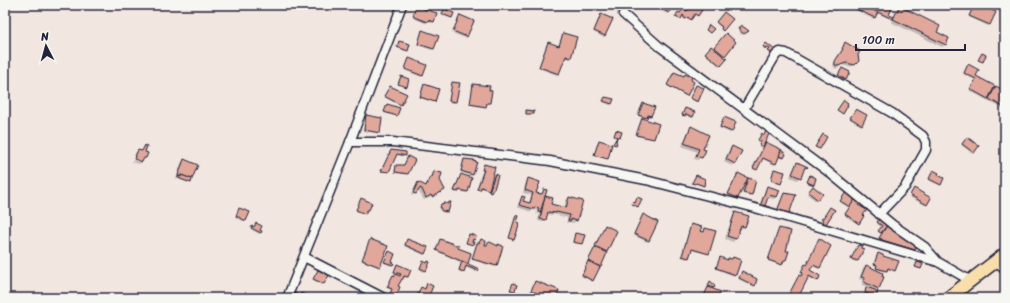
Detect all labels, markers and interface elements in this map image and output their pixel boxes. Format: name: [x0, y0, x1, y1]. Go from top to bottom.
north arrow: [26, 26, 66, 66]
scale bar: [856, 26, 965, 52]
text: N: [39, 27, 50, 47]
text: 100 m: [862, 29, 895, 51]

